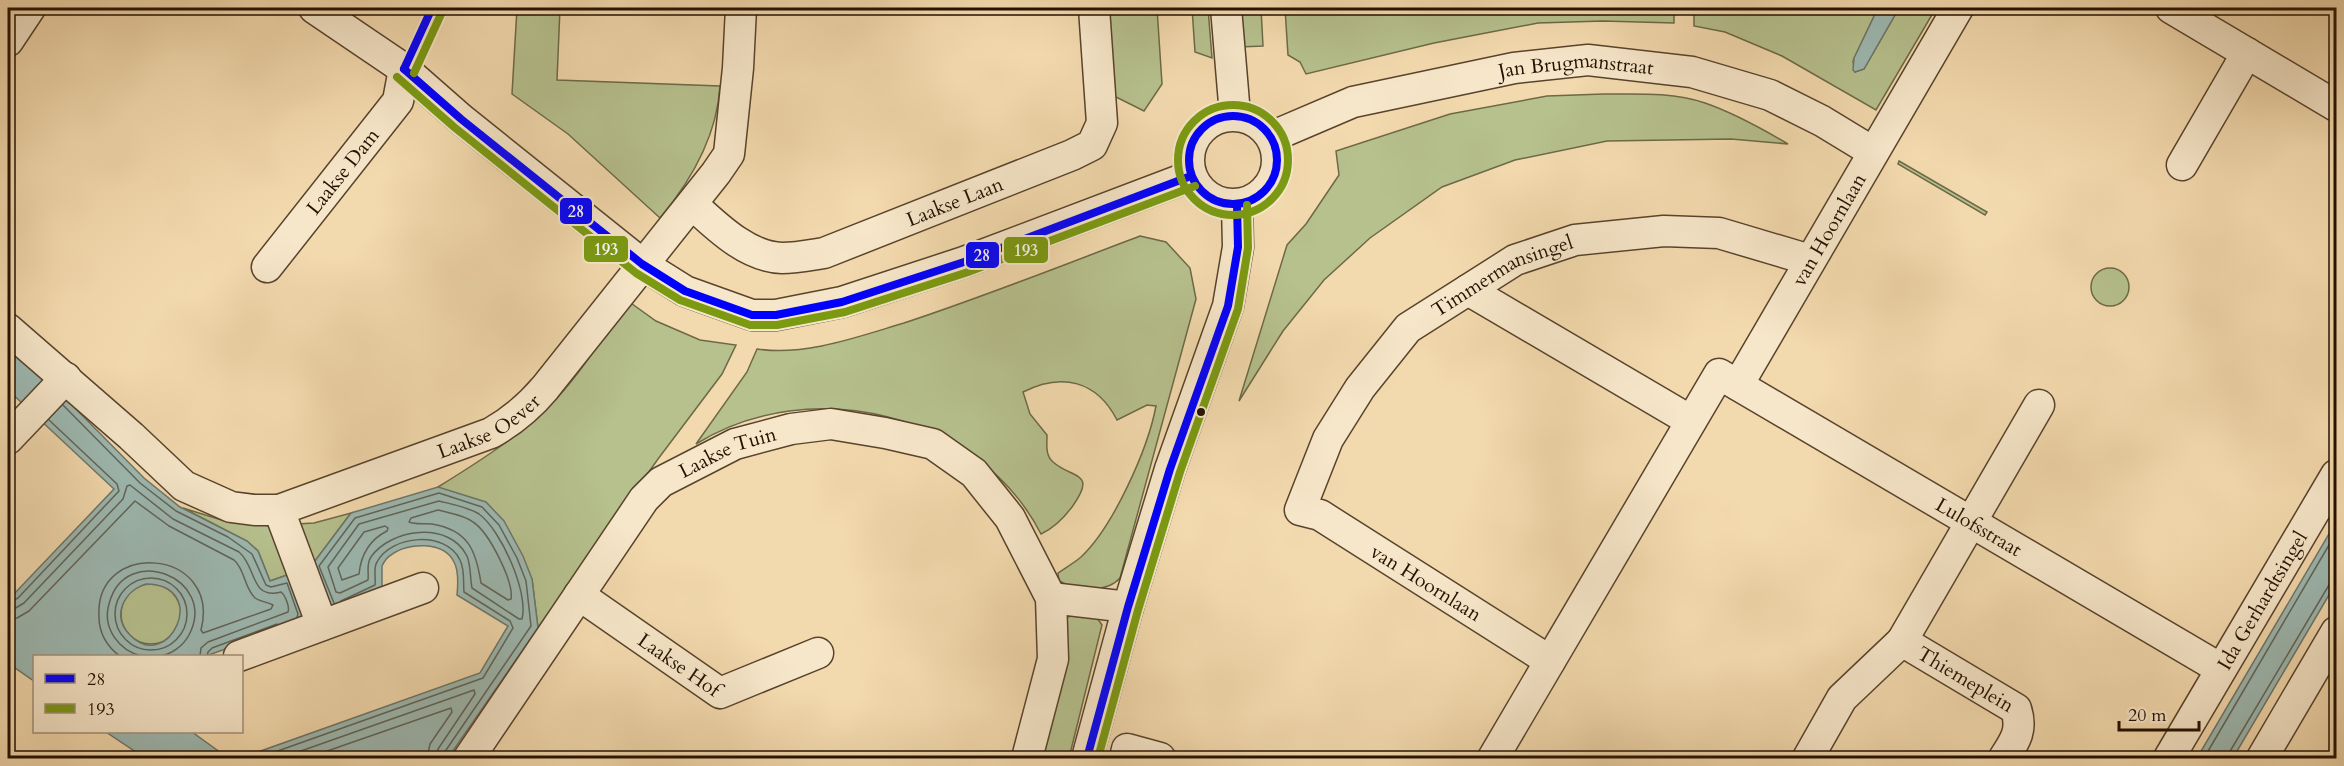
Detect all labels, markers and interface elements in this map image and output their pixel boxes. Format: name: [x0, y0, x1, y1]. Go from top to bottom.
street label: Jan Brugmanstraat: [1493, 46, 1656, 85]
street label: Laakse Dam: [300, 122, 385, 220]
street label: van Hoornlaan: [1785, 168, 1873, 291]
street label: Laakse Laan: [902, 170, 1008, 233]
line badge: 28: [559, 197, 593, 225]
text: 28: [568, 201, 584, 223]
street label: Timmermansingel: [1426, 228, 1576, 323]
line badge: 193: [583, 235, 629, 263]
line badge: 193: [1003, 236, 1049, 264]
text: 193: [594, 239, 618, 261]
text: 193: [1014, 240, 1038, 262]
line badge: 28: [965, 241, 1000, 269]
text: 28: [974, 245, 990, 267]
street label: Laakse Oever: [434, 388, 547, 465]
unlabelled marker: [1195, 406, 1207, 418]
street label: Laakse Tuin: [674, 420, 780, 484]
street label: Lulofsstraat: [1931, 491, 2028, 563]
street label: Ida Gerhardtsingel: [2211, 526, 2313, 675]
street label: van Hoornlaan: [1365, 538, 1487, 628]
street label: Laakse Hof: [633, 626, 728, 704]
street label: Thiemeplein: [1912, 640, 2020, 719]
legend: [33, 655, 243, 733]
text: 28: [87, 667, 105, 692]
scale bar: [2119, 694, 2198, 732]
text: 193: [87, 697, 115, 722]
text: 20 m: [2128, 703, 2167, 728]

